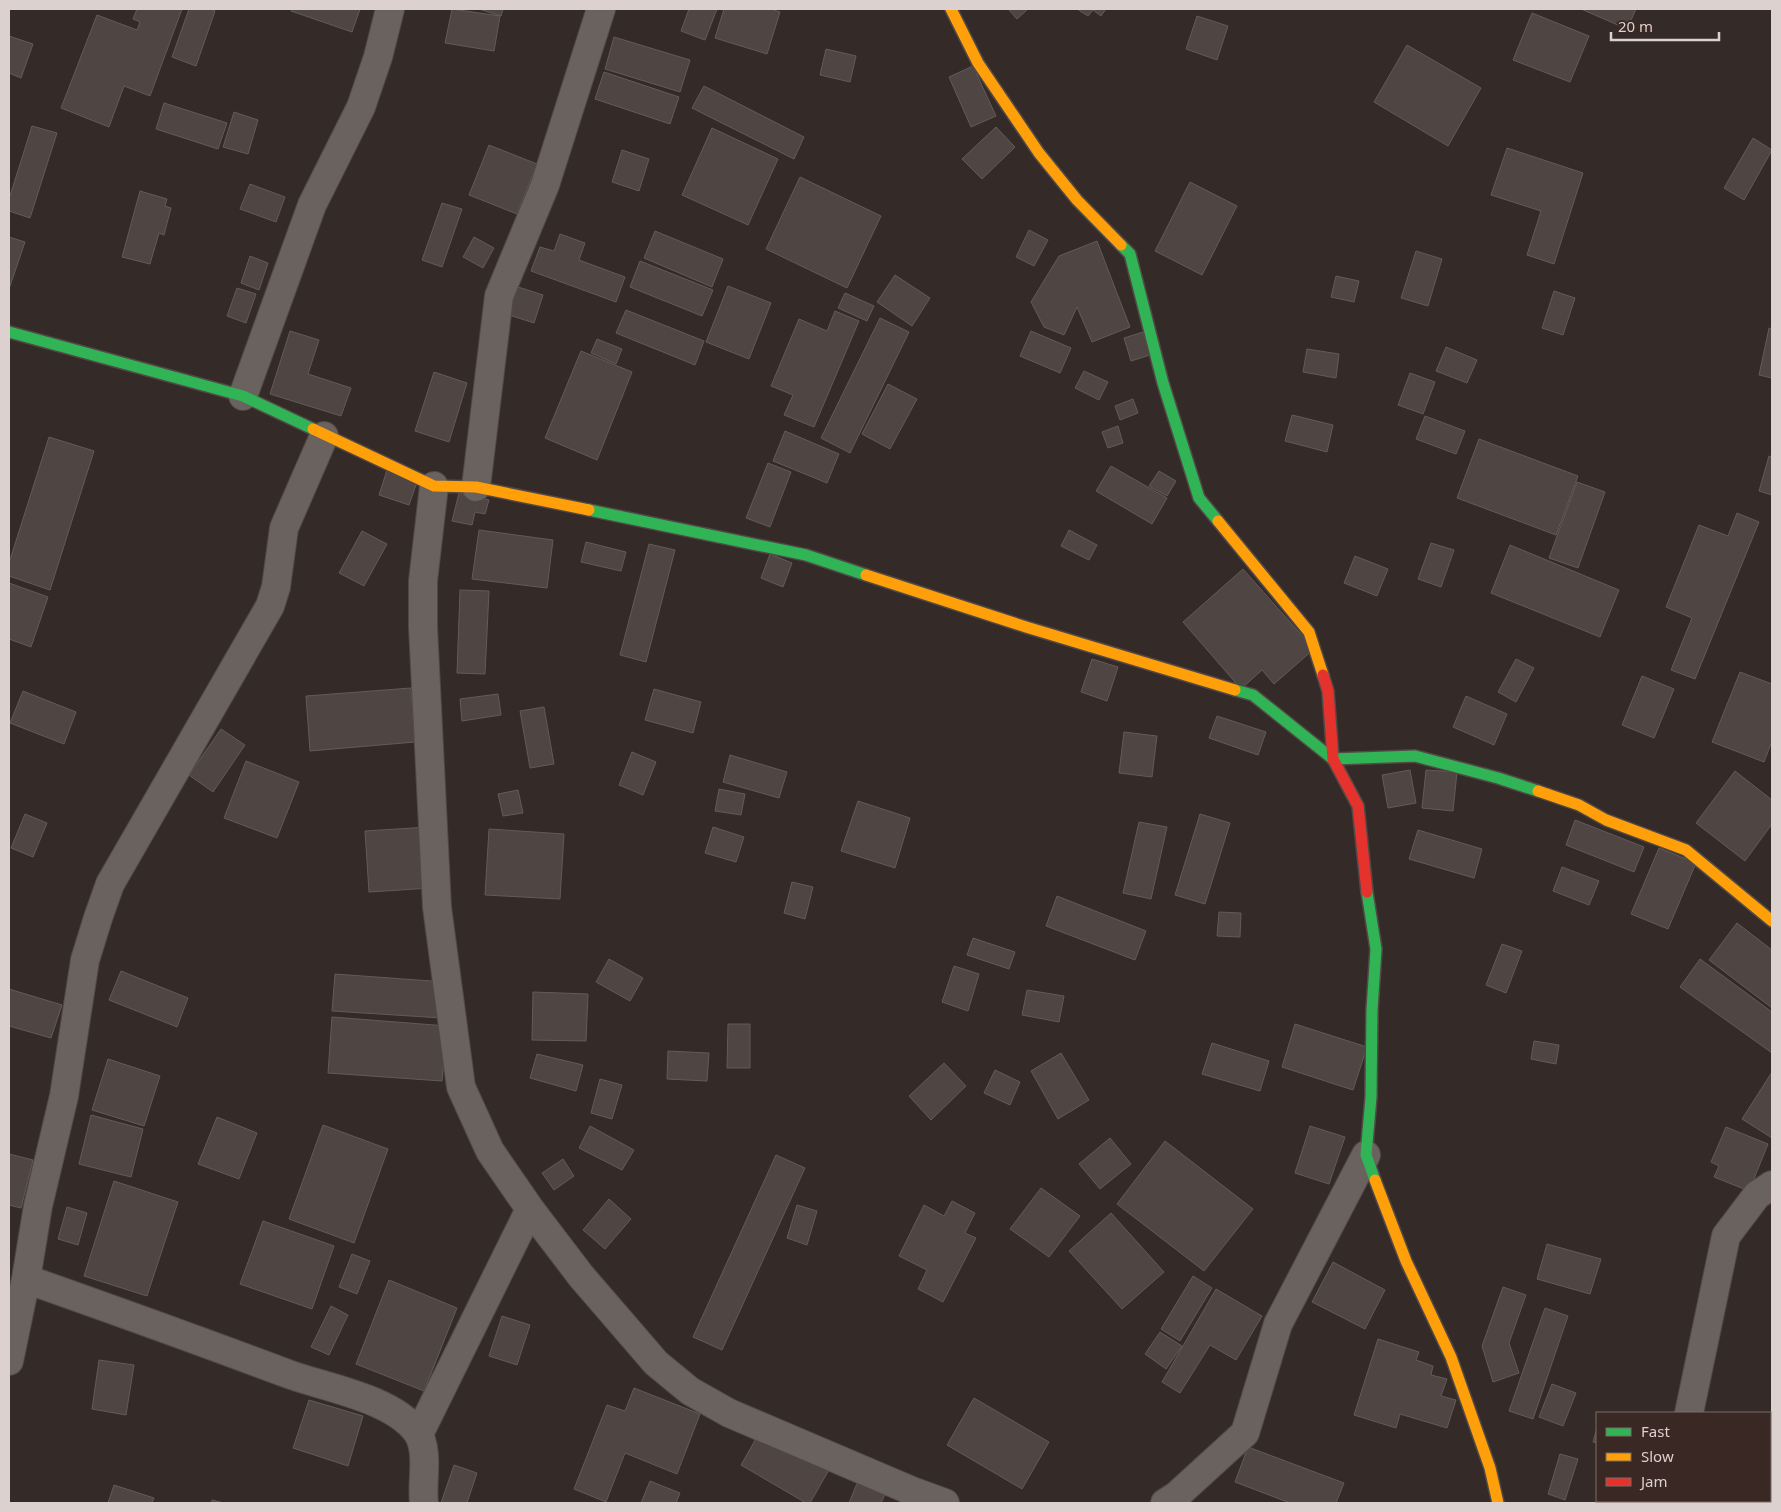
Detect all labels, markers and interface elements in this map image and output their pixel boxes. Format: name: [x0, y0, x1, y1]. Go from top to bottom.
scale bar: [1611, 10, 1718, 42]
text: 20 m: [1618, 16, 1653, 36]
legend: [1596, 1412, 1771, 1502]
text: Fast: [1641, 1421, 1670, 1441]
text: Slow: [1641, 1446, 1674, 1466]
text: Jam: [1639, 1471, 1668, 1491]

